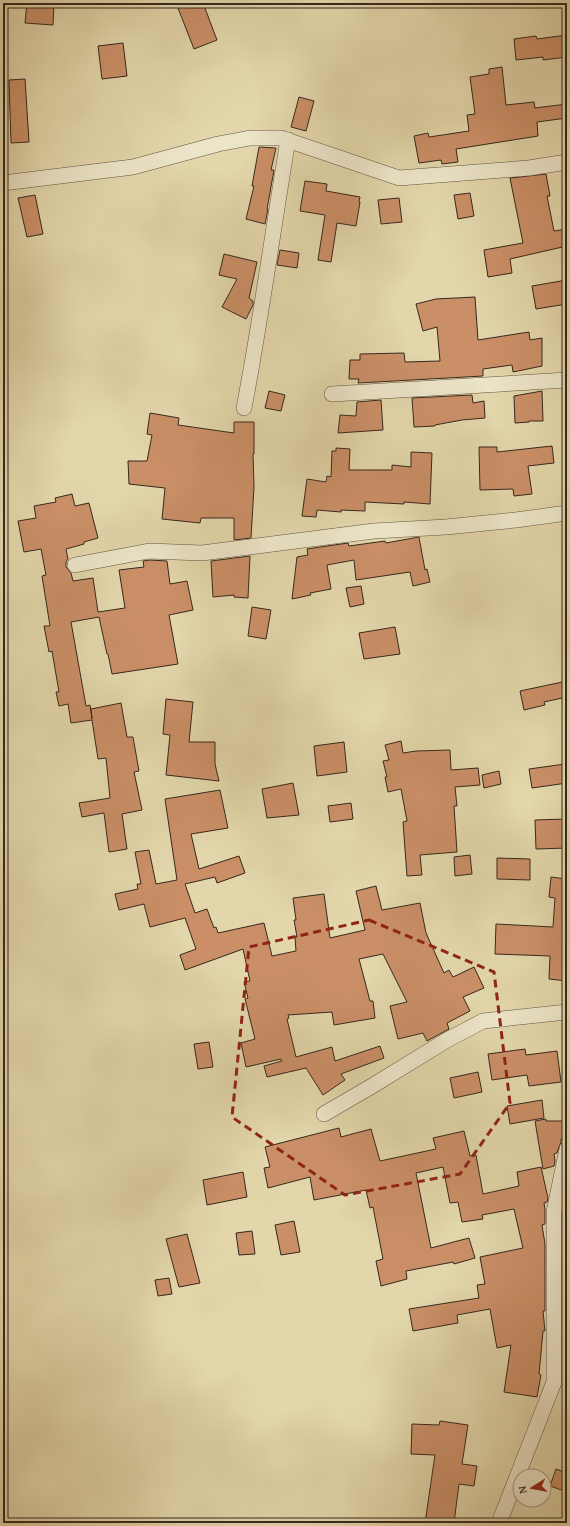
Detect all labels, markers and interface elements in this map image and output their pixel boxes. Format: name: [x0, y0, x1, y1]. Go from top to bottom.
north arrow: [512, 1468, 552, 1508]
text: N: [514, 1484, 531, 1495]

